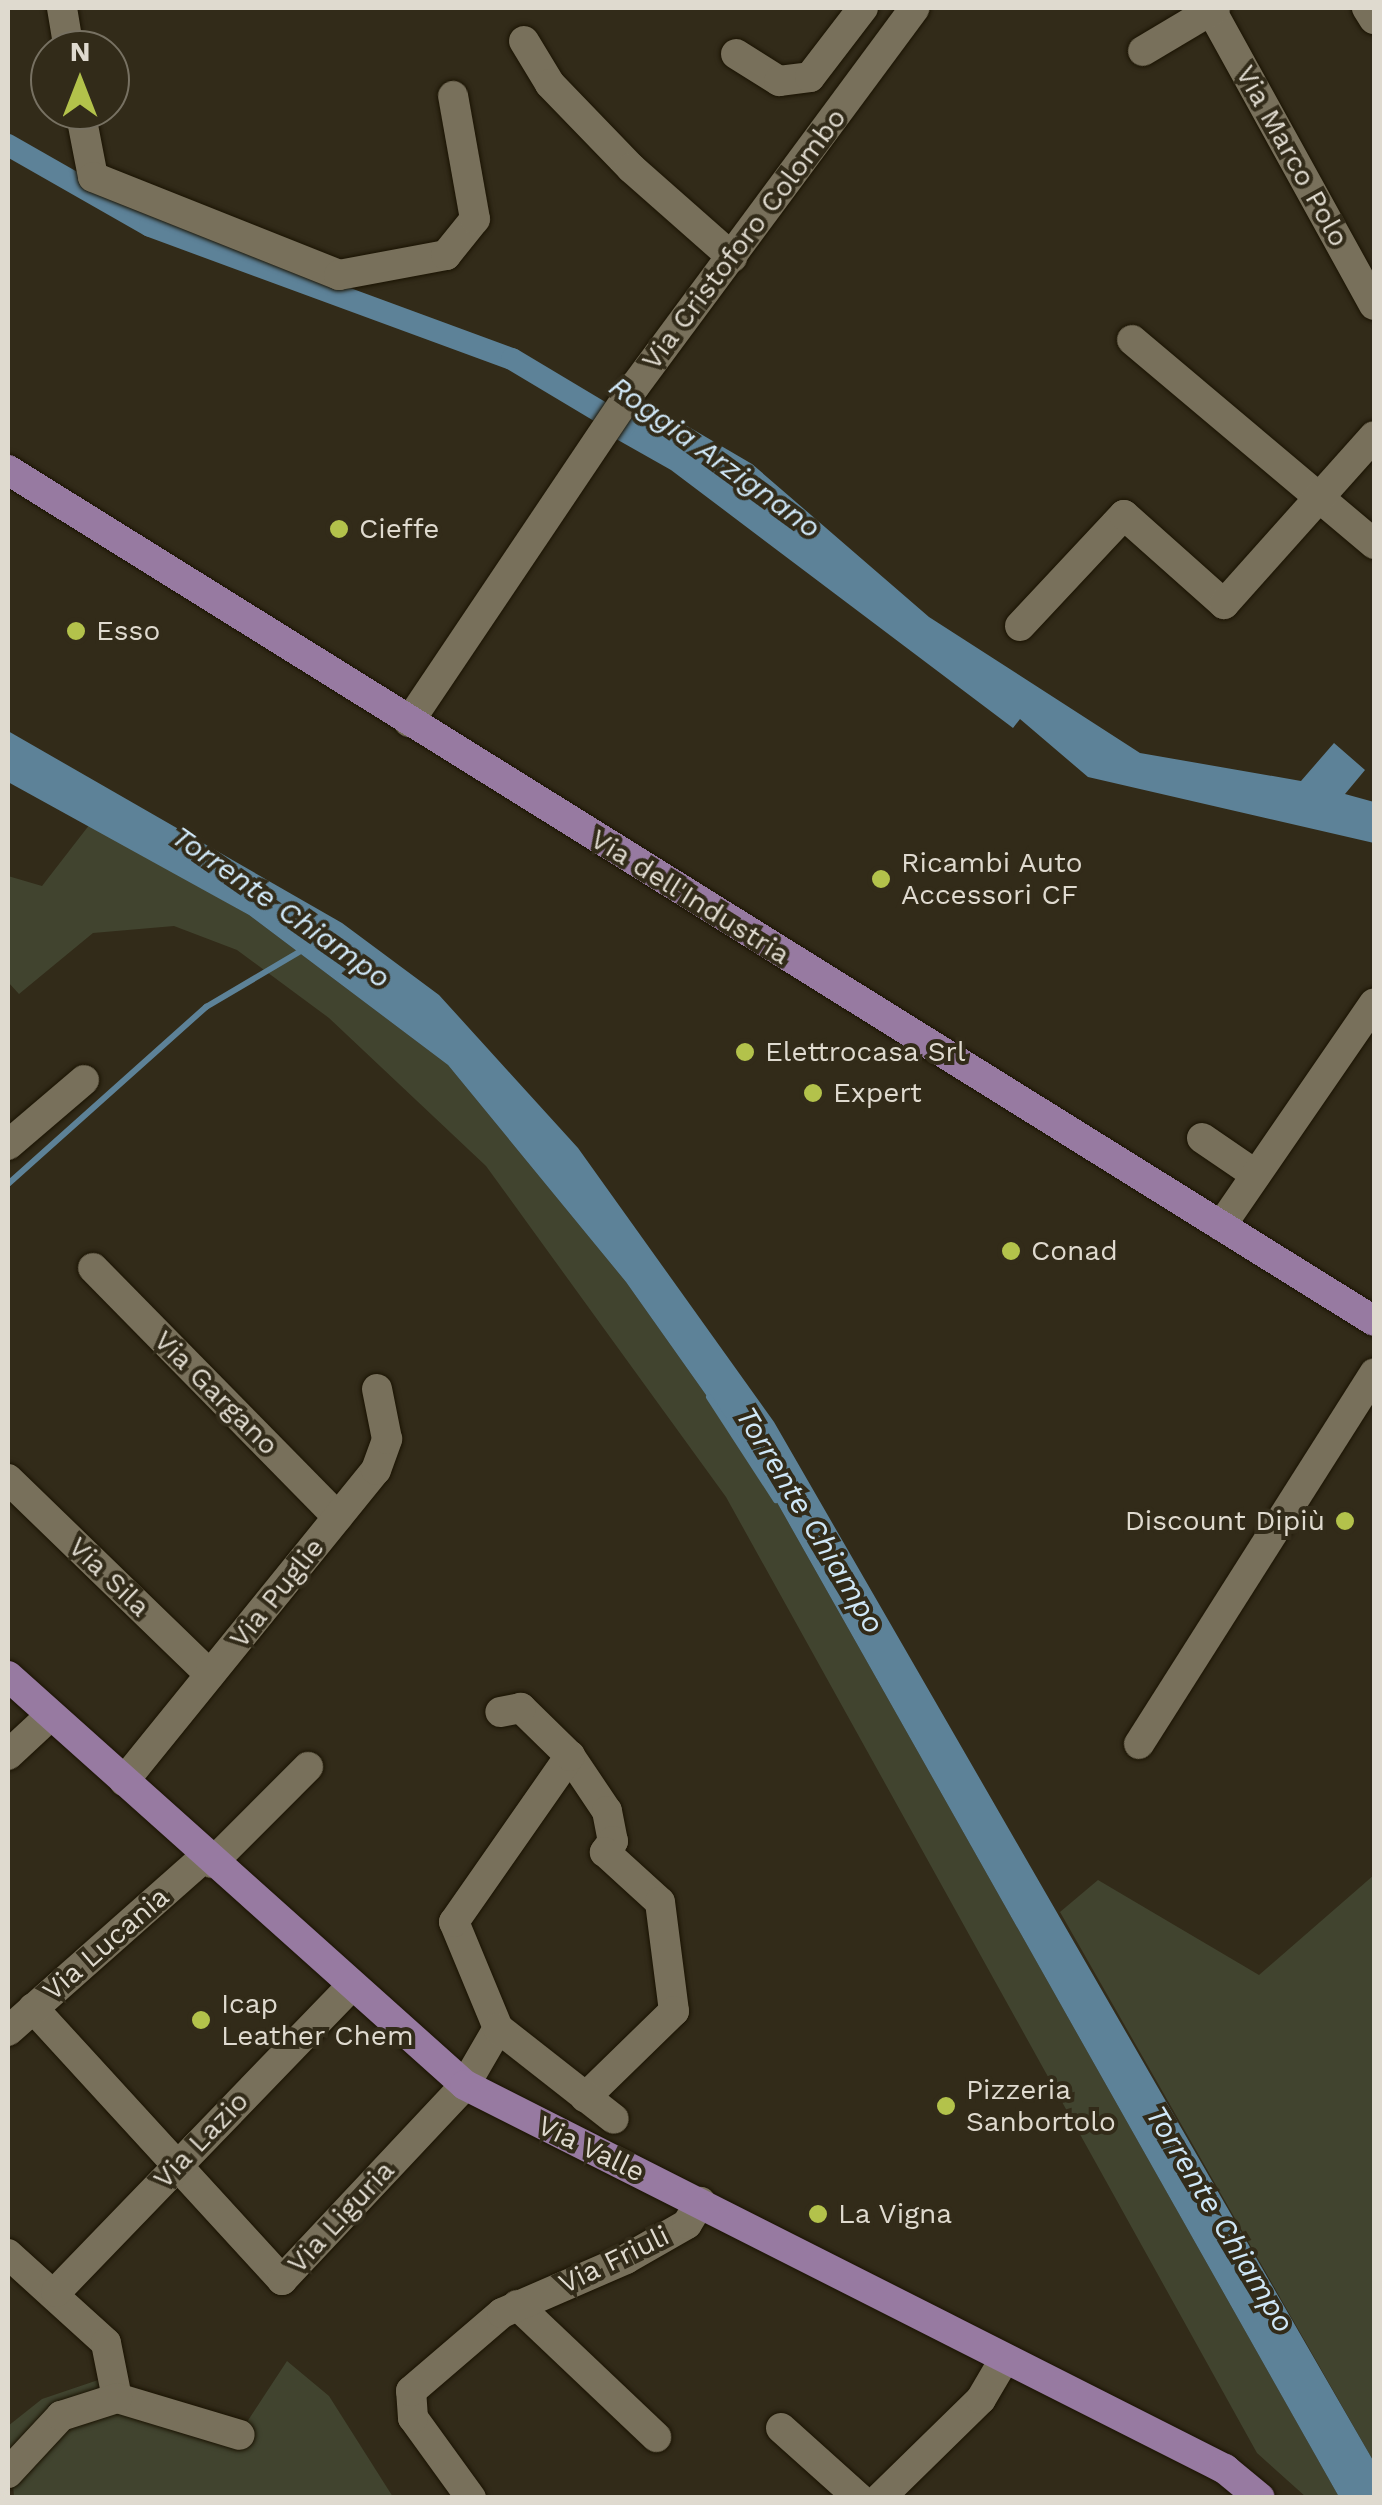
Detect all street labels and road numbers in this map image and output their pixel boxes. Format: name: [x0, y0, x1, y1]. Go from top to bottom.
street label: Via Marco Polo: [1228, 59, 1356, 253]
street label: Via Cristoforo Colombo: [635, 101, 853, 377]
street label: Via dell'Industria: [584, 822, 796, 972]
street label: Via Gargano: [147, 1324, 285, 1462]
street label: Via Sila: [61, 1530, 157, 1624]
street label: Via Puglie: [222, 1531, 332, 1655]
street label: Via Lucania: [36, 1880, 176, 2008]
street label: Via Lazio: [146, 2084, 256, 2196]
street label: Via Valle: [531, 2108, 651, 2190]
street label: Via Liguria: [280, 2154, 402, 2280]
street label: Via Friuli: [553, 2219, 675, 2301]

